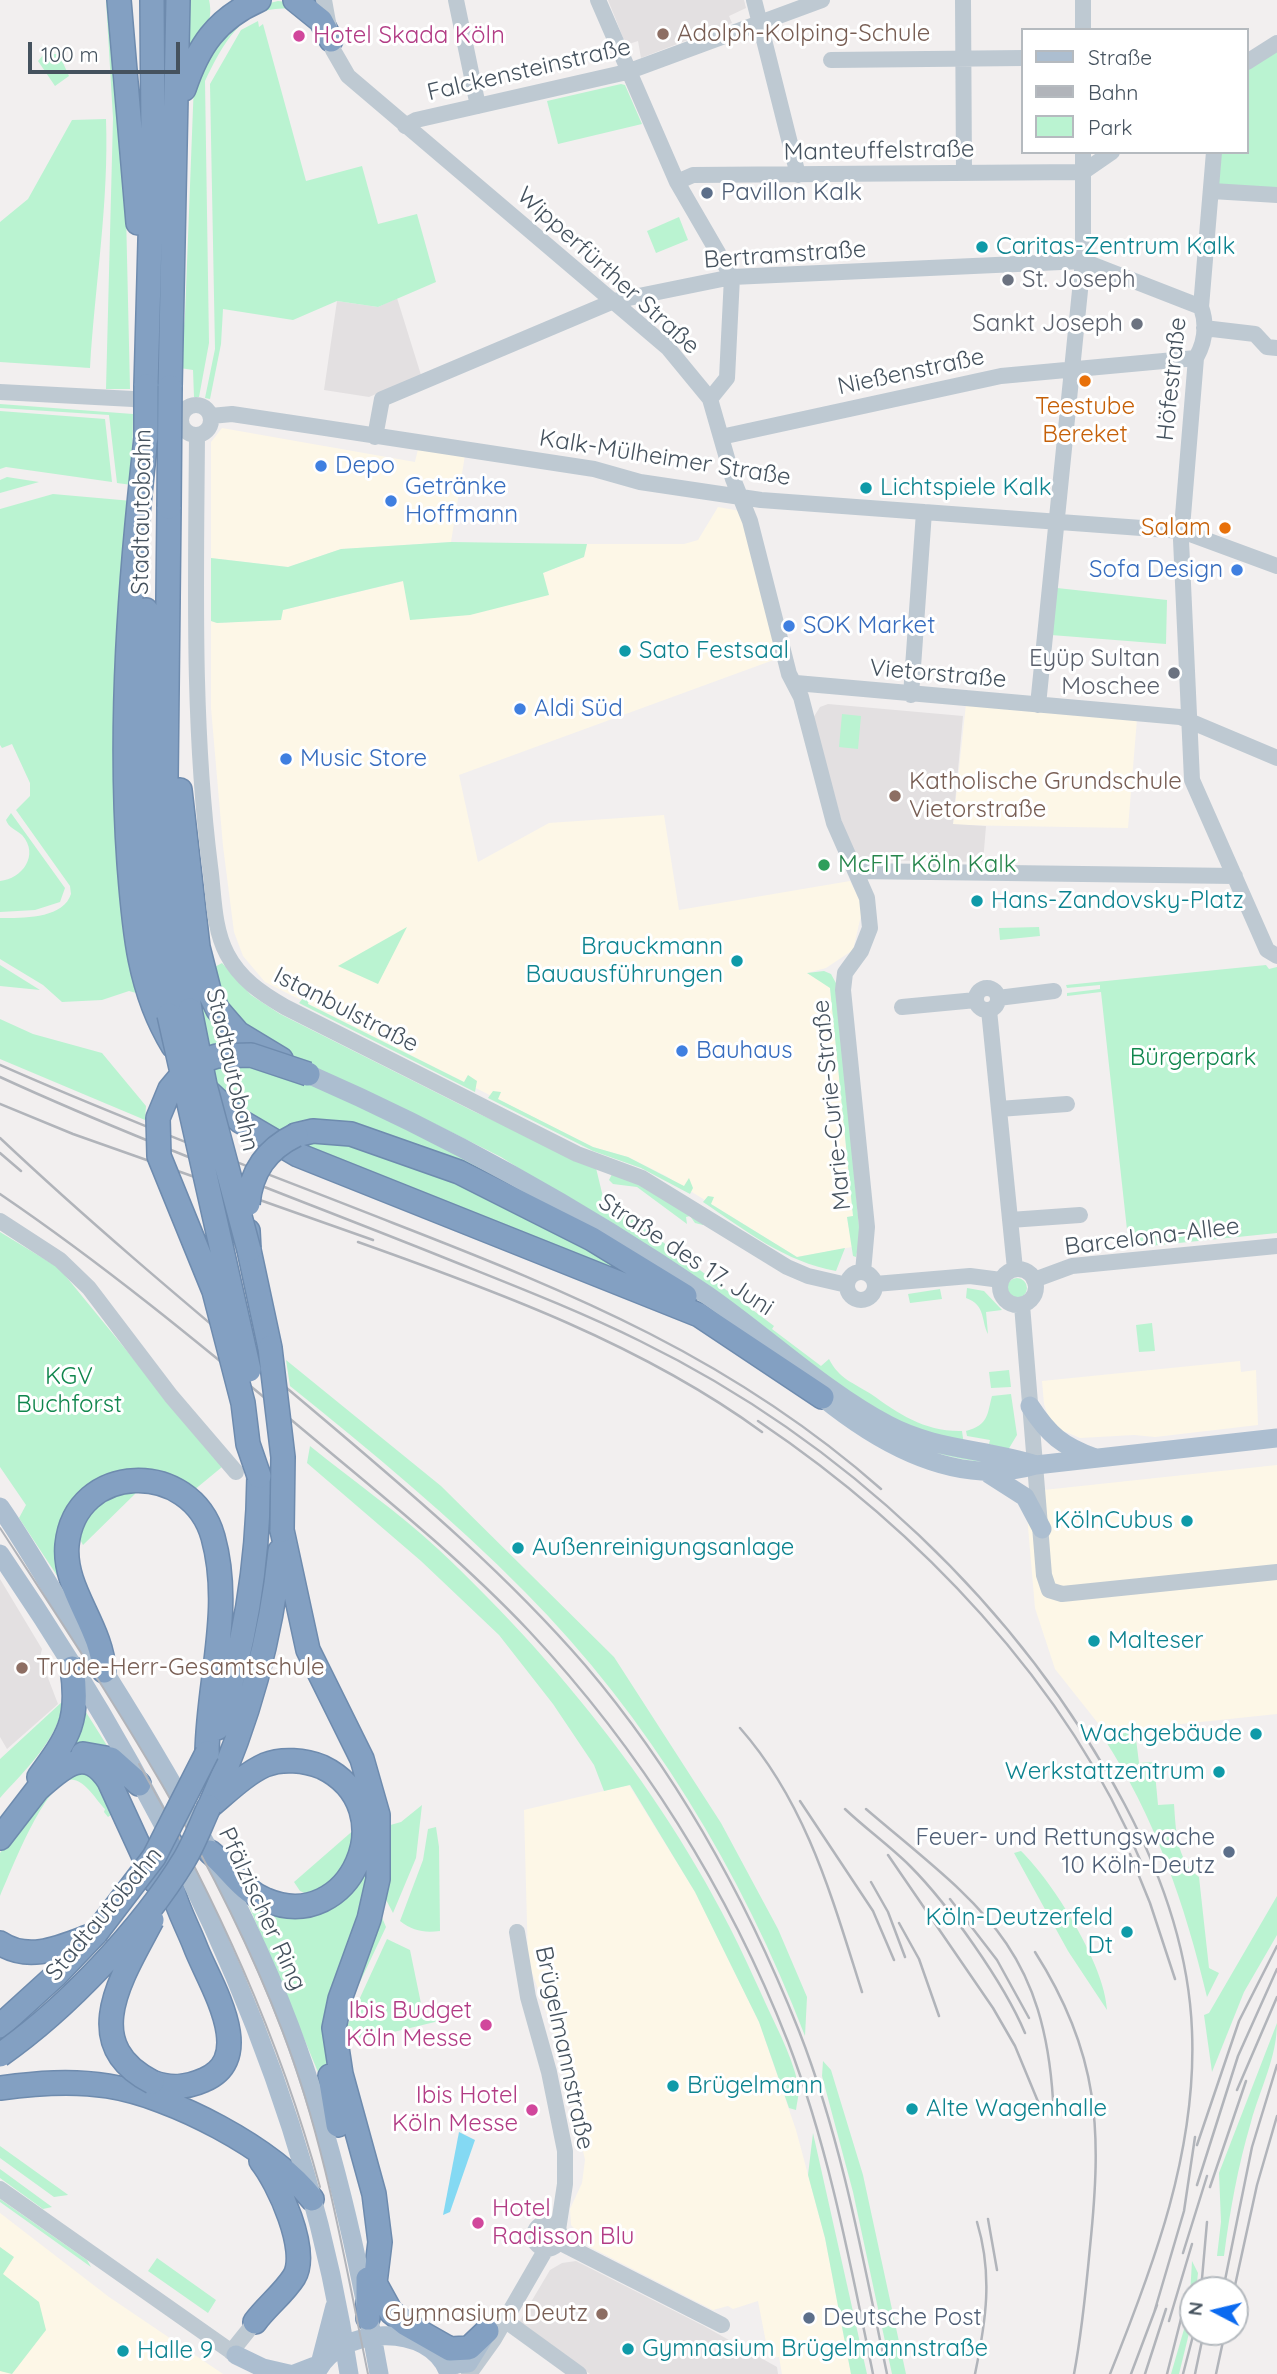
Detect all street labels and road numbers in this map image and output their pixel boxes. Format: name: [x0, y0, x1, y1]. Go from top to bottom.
street label: Falckensteinstraße: [424, 33, 634, 107]
street label: Manteuffelstraße: [783, 135, 975, 167]
street label: Wipperfürther Straße: [511, 181, 705, 361]
street label: Bertramstraße: [703, 235, 867, 275]
street label: Höfestraße: [1151, 316, 1193, 442]
street label: Nießenstraße: [835, 342, 987, 402]
street label: Kalk-Mülheimer Straße: [537, 424, 793, 492]
street label: Stadtautobahn: [126, 429, 158, 595]
street label: Vietorstraße: [868, 654, 1008, 694]
street label: Istanbulstraße: [269, 961, 423, 1059]
street label: Stadtautobahn: [199, 986, 265, 1154]
street label: Marie-Curie-Straße: [807, 998, 857, 1212]
street label: Straße des 17. Juni: [593, 1188, 779, 1322]
street label: Barcelona-Allee: [1063, 1212, 1241, 1262]
street label: Pfälzischer Ring: [212, 1823, 312, 1995]
street label: Stadtautobahn: [40, 1841, 168, 1987]
street label: Brügelmannstraße: [528, 1944, 600, 2152]

